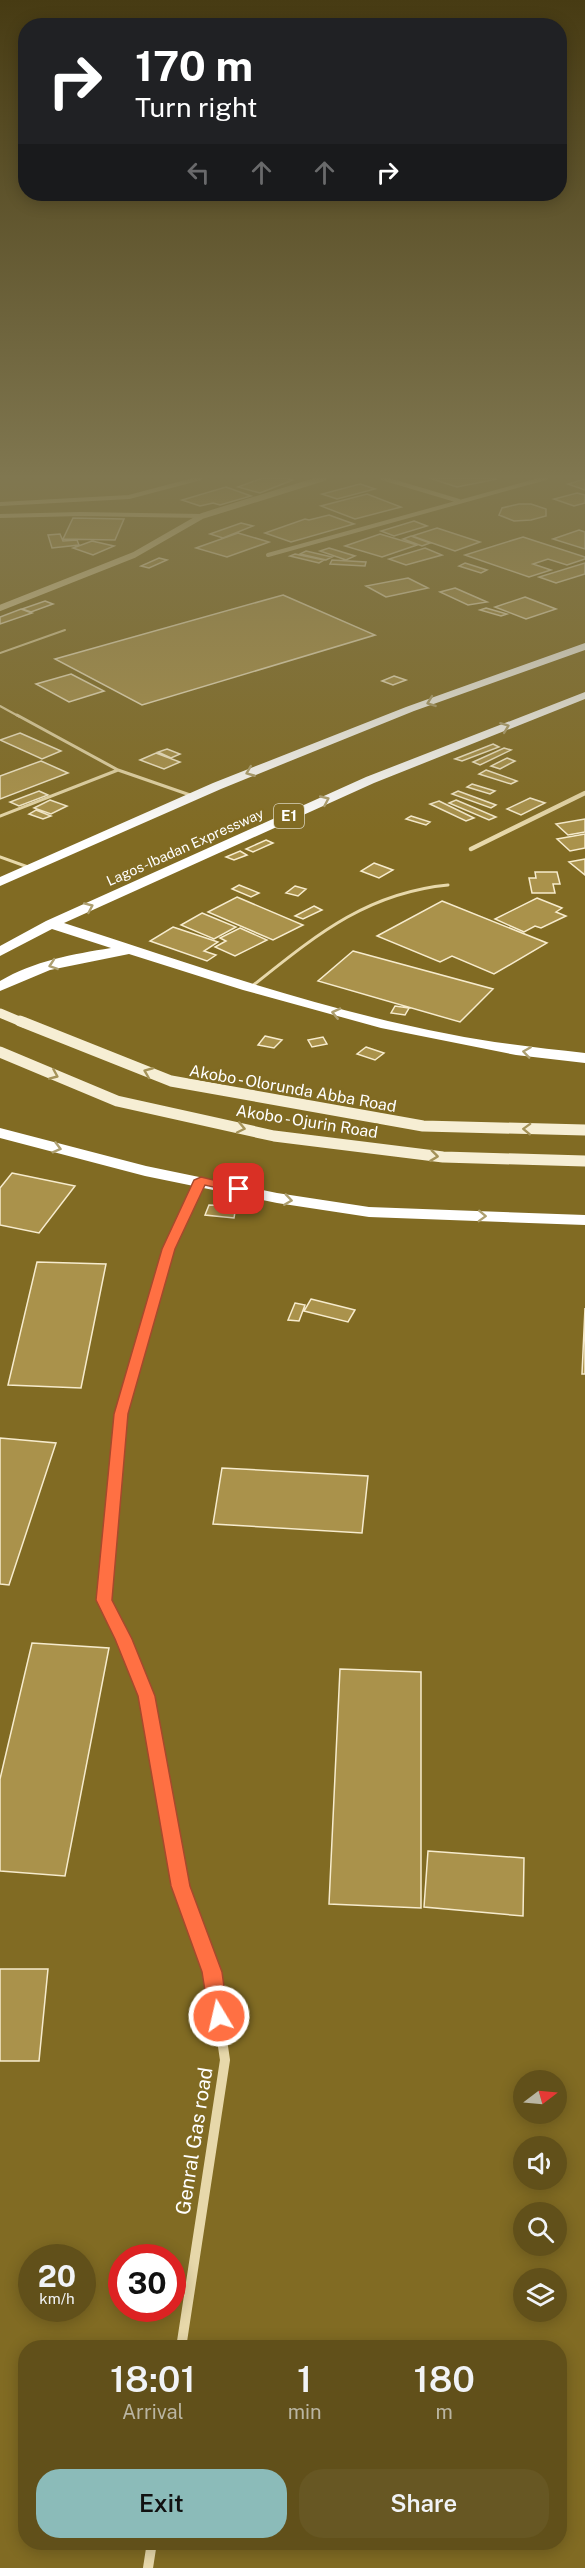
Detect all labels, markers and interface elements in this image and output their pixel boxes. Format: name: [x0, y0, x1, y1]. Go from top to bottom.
text: 170 m: [135, 41, 253, 90]
icon: right: [36, 42, 114, 120]
text: Turn right: [135, 91, 258, 123]
icon: left: [182, 156, 215, 189]
icon: ahead: [245, 156, 278, 189]
icon: ahead: [308, 156, 341, 189]
icon: right: [371, 156, 404, 189]
one-way arrow: [427, 694, 437, 707]
one-way arrow: [499, 722, 510, 734]
one-way arrow: [245, 765, 255, 778]
one-way arrow: [318, 796, 329, 808]
road number: E1: [274, 804, 304, 828]
street label: Lagos-Ibadan Expressway: [104, 805, 266, 889]
one-way arrow: [83, 902, 94, 914]
one-way arrow: [48, 958, 59, 971]
one-way arrow: [331, 1008, 341, 1021]
one-way arrow: [522, 1047, 531, 1059]
street label: Akobo - Olorunda Abba Road: [188, 1061, 398, 1116]
one-way arrow: [143, 1067, 154, 1079]
one-way arrow: [48, 1068, 59, 1080]
street label: Akobo - Ojurin Road: [235, 1101, 379, 1142]
one-way arrow: [235, 1121, 245, 1134]
one-way arrow: [522, 1122, 531, 1135]
one-way arrow: [51, 1141, 61, 1154]
one-way arrow: [429, 1149, 438, 1161]
pin: [213, 1163, 264, 1214]
icon: arrive: [222, 1172, 255, 1205]
one-way arrow: [283, 1193, 292, 1205]
one-way arrow: [477, 1210, 486, 1222]
position arrow: [187, 1984, 251, 2048]
street label: Genral Gas road: [170, 2065, 218, 2217]
north arrow: [513, 2070, 567, 2124]
map controls: [513, 2070, 567, 2322]
button: sound: [513, 2136, 567, 2190]
button: search: [513, 2202, 567, 2256]
speed limit sign: 30: [108, 2244, 186, 2322]
text: 20: [38, 2258, 76, 2294]
button: layers: [513, 2268, 567, 2322]
text: km/h: [39, 2290, 75, 2307]
text: 18:01: [110, 2358, 196, 2400]
text: 1: [297, 2358, 312, 2400]
text: 180: [414, 2358, 475, 2400]
text: Arrival: [122, 2400, 184, 2424]
text: min: [288, 2400, 322, 2424]
text: m: [436, 2400, 453, 2424]
button: Exit: [36, 2469, 287, 2538]
button: Share: [299, 2469, 549, 2538]

